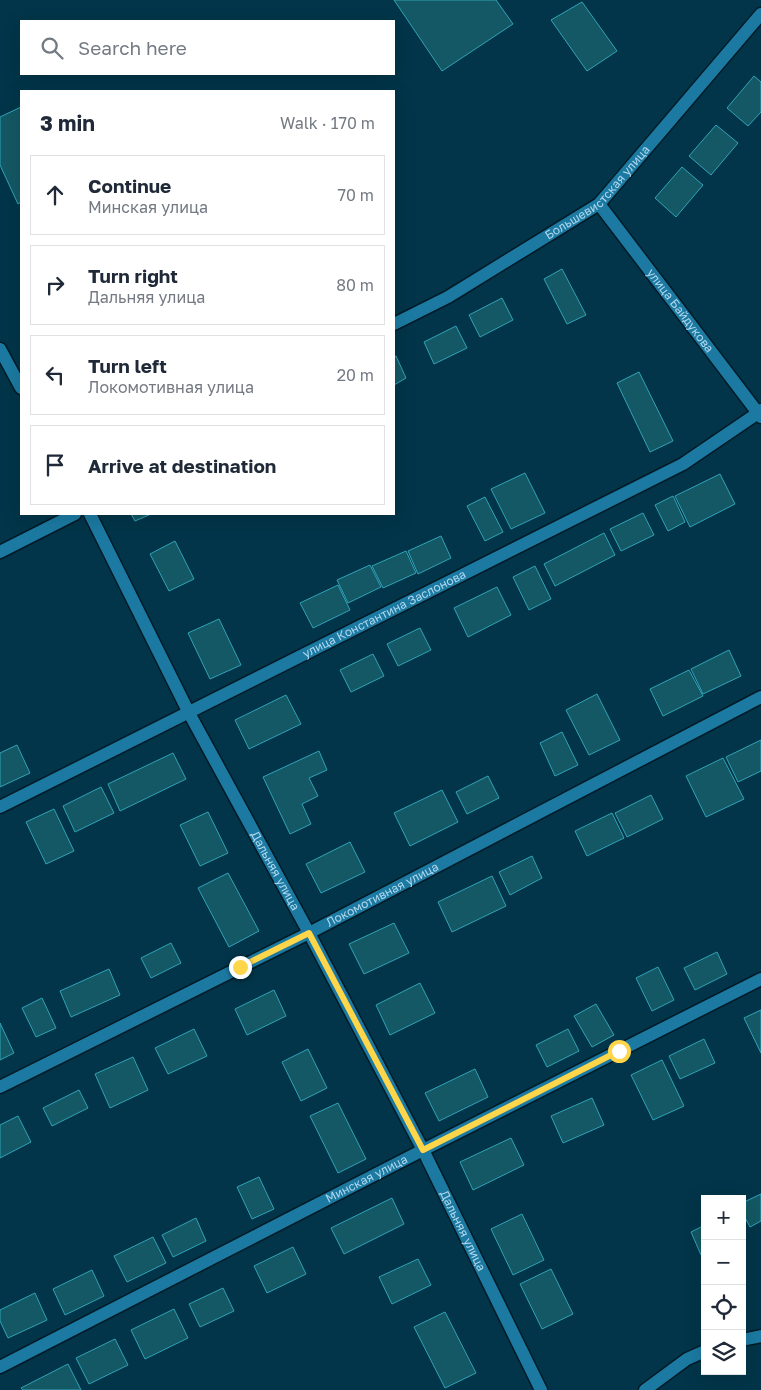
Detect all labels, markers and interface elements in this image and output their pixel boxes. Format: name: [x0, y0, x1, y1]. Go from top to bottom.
search box: [20, 20, 395, 75]
icon: search: [38, 34, 66, 62]
text: Search here: [78, 36, 187, 59]
text: 3 min: [40, 110, 95, 136]
text: Walk · 170 m: [280, 113, 375, 133]
street label: Большевистская улица: [542, 142, 653, 243]
text: Continue: [88, 174, 171, 197]
icon: ahead: [41, 181, 69, 209]
text: 70 m: [337, 185, 374, 205]
text: Минская улица: [88, 197, 208, 217]
text: Turn right: [88, 264, 178, 287]
street label: улица Байдукова: [644, 265, 717, 355]
icon: right: [41, 271, 69, 299]
text: 80 m: [336, 275, 374, 295]
text: Дальняя улица: [88, 287, 205, 307]
text: Turn left: [88, 354, 167, 377]
icon: left: [41, 361, 69, 389]
text: 20 m: [337, 365, 374, 385]
text: Локомотивная улица: [88, 377, 254, 397]
icon: arrive: [41, 451, 69, 479]
text: Arrive at destination: [88, 454, 276, 477]
street label: улица Константина Заслонова: [300, 566, 468, 661]
street label: Дальняя улица: [248, 828, 303, 913]
street label: Локомотивная улица: [323, 859, 441, 930]
route end: [229, 956, 252, 979]
route start: [608, 1040, 631, 1063]
street label: Минская улица: [323, 1151, 410, 1206]
street label: Дальняя улица: [437, 1188, 489, 1273]
map controls: [701, 1195, 746, 1375]
button: +: [701, 1195, 746, 1240]
button: −: [701, 1240, 746, 1285]
button: locate: [701, 1285, 746, 1330]
button: layers: [701, 1330, 746, 1375]

